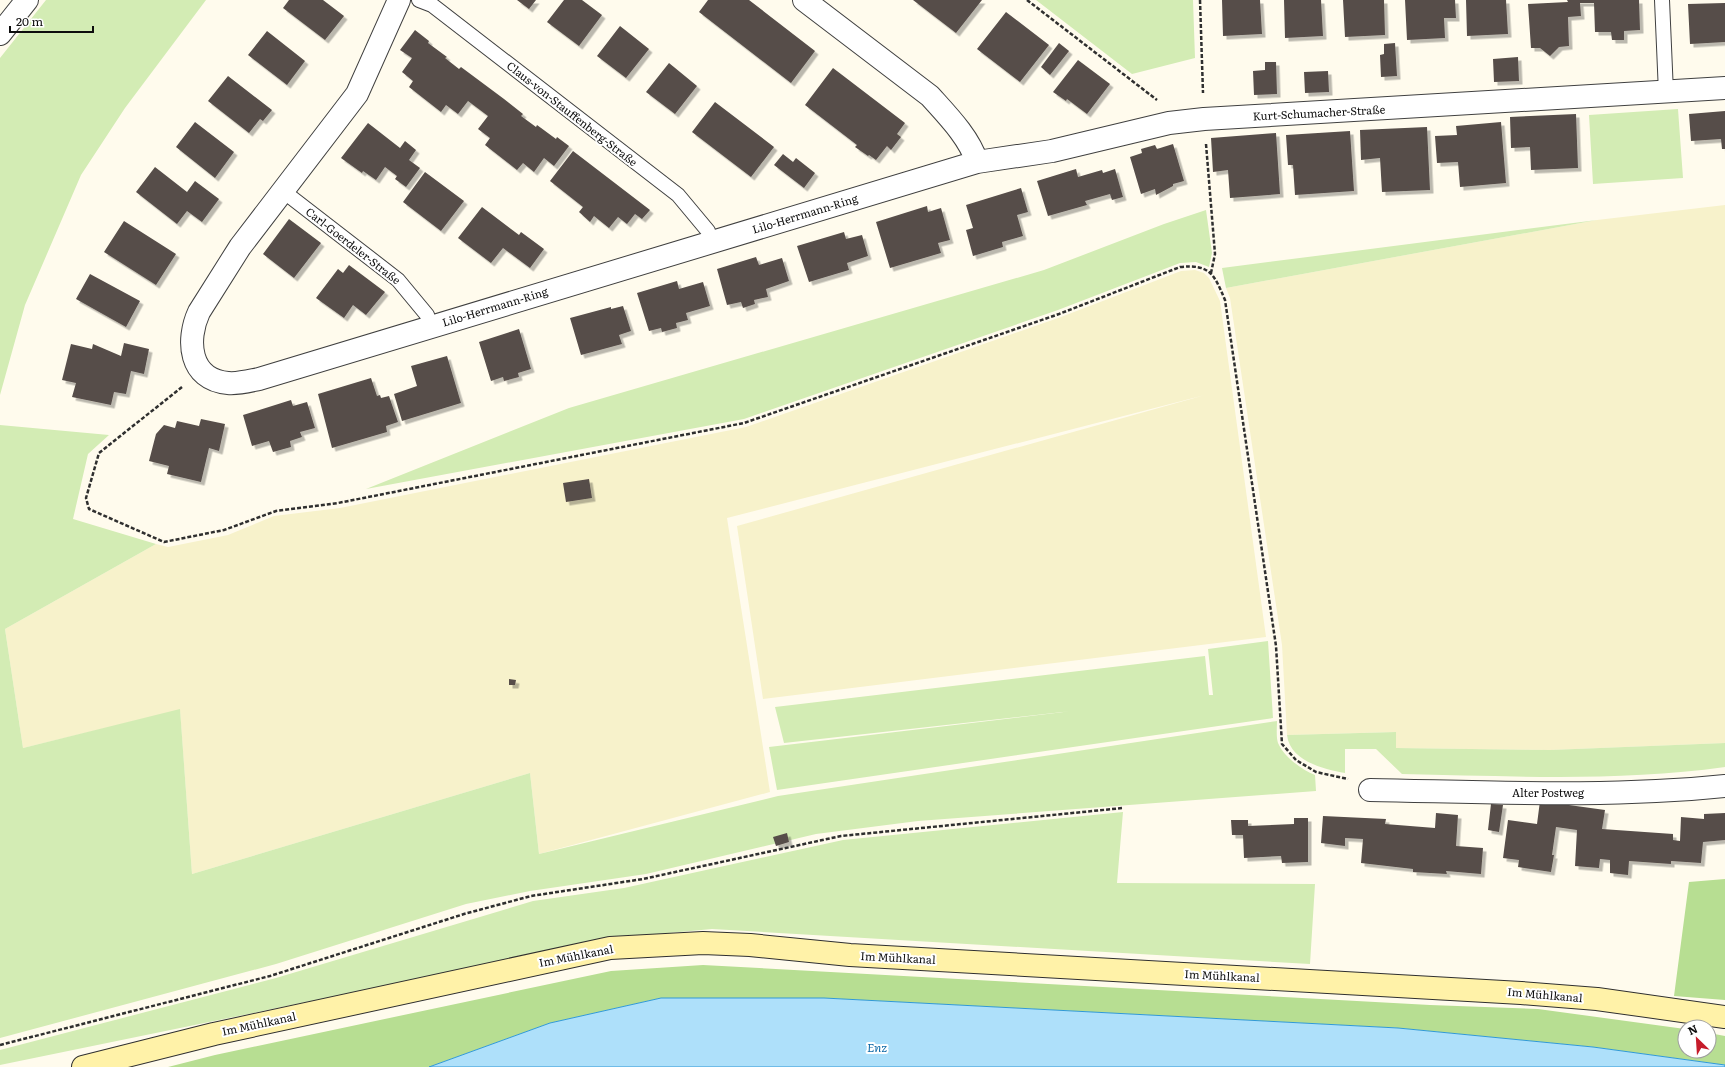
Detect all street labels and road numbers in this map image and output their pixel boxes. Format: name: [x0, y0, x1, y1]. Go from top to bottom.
street label: Claus-von-Stauffenberg-Straße: [504, 57, 642, 170]
street label: Kurt-Schumacher-Straße: [1252, 101, 1386, 123]
street label: Lilo-Herrmann-Ring: [750, 189, 860, 237]
street label: Carl-Goerdeler-Straße: [303, 203, 405, 288]
street label: Lilo-Herrmann-Ring: [440, 282, 550, 330]
street label: Alter Postweg: [1512, 784, 1585, 800]
street label: Im Mühlkanal: [537, 940, 615, 970]
street label: Im Mühlkanal: [860, 947, 936, 967]
street label: Im Mühlkanal: [1184, 965, 1260, 985]
street label: Im Mühlkanal: [1507, 983, 1584, 1005]
street label: Im Mühlkanal: [220, 1007, 298, 1039]

